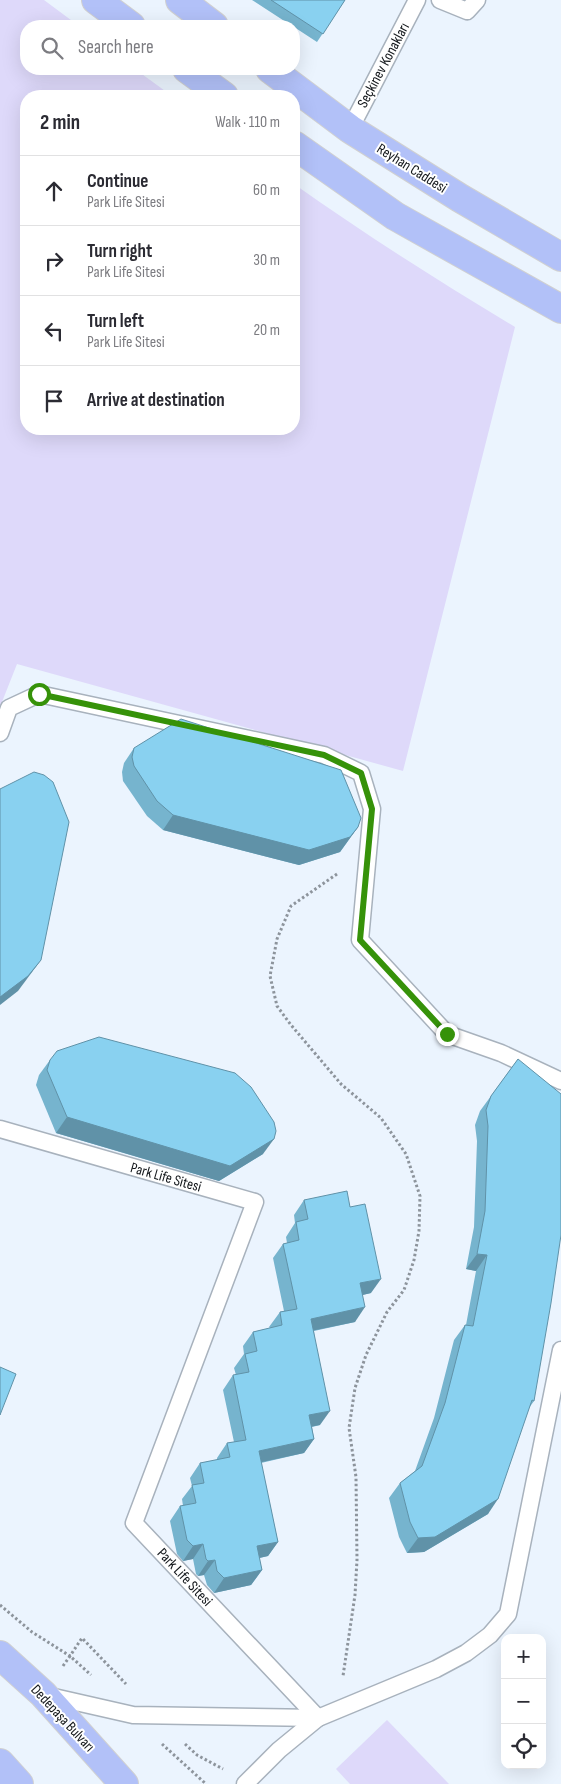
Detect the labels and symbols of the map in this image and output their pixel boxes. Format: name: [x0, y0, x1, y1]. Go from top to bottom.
street label: Seçkinev Konakları: [353, 19, 414, 111]
street label: Reyhan Caddesi: [373, 139, 450, 198]
route start: [28, 683, 51, 706]
route end: [436, 1023, 459, 1046]
street label: Park Life Sitesi: [128, 1158, 204, 1197]
street label: Park Life Sitesi: [153, 1544, 217, 1611]
street label: Dedepaşa Bulvarı: [27, 1681, 99, 1756]

